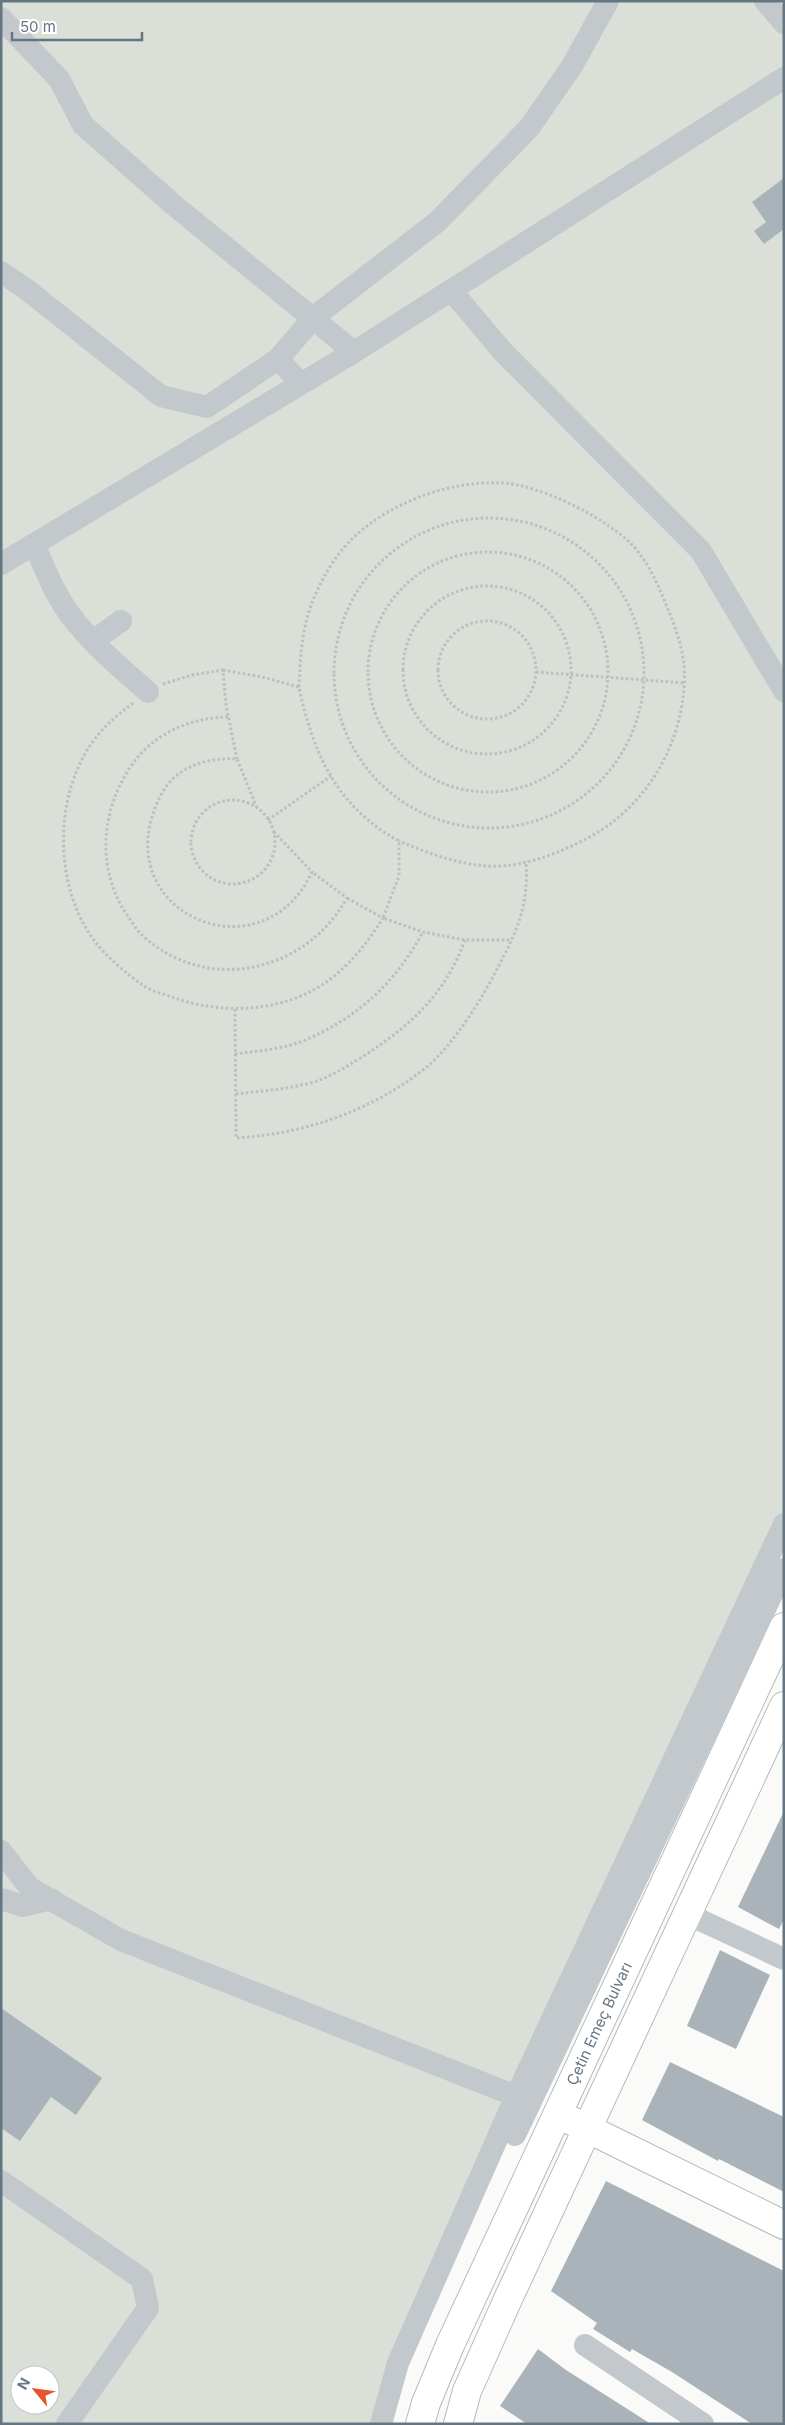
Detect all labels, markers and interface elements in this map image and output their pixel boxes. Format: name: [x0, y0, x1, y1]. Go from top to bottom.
scale bar: [12, 10, 142, 42]
text: 50 m: [20, 17, 56, 36]
street label: Çetin Emeç Bulvarı: [562, 1959, 636, 2088]
north arrow: [10, 2365, 60, 2415]
text: N: [13, 2375, 33, 2392]

